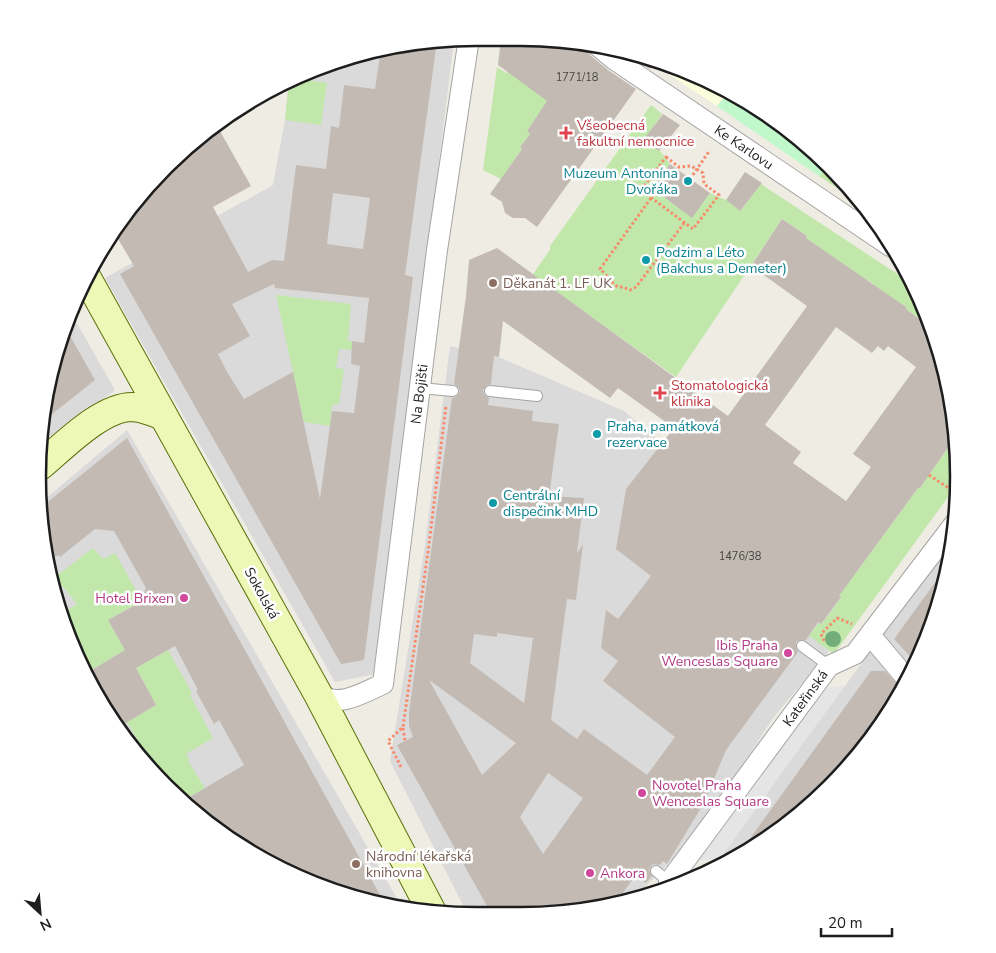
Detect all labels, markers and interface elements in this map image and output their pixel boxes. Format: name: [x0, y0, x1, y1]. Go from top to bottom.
house number: 1771/18: [556, 70, 599, 85]
place label: Všeobecná fakultní nemocnice: [576, 116, 694, 151]
street label: Ke Karlovu: [710, 121, 777, 174]
marker: Všeobecná fakultní nemocnice: [559, 126, 573, 140]
place label: Muzeum Antonína Dvořáka: [564, 164, 678, 199]
marker: Muzeum Antonína Dvořáka: [682, 175, 694, 187]
place label: Podzim a Léto (Bakchus a Demeter): [656, 243, 787, 278]
marker: Podzim a Léto (Bakchus a Demeter): [640, 254, 652, 266]
place label: Děkanát 1. LF UK: [503, 274, 612, 293]
marker: Děkanát 1. LF UK: [487, 277, 499, 289]
street label: Na Bojišti: [406, 363, 433, 425]
place label: Stomatologická klinika: [671, 376, 768, 411]
marker: Stomatologická klinika: [653, 386, 667, 400]
place label: Praha, památková rezervace: [607, 417, 719, 452]
marker: Praha, památková rezervace: [591, 428, 603, 440]
place label: Centrální dispečink MHD: [503, 486, 598, 521]
marker: Centrální dispečink MHD: [487, 497, 499, 509]
house number: 1476/38: [719, 549, 762, 564]
street label: Sokolská: [240, 564, 283, 622]
place label: Hotel Brixen: [95, 589, 174, 608]
marker: Hotel Brixen: [178, 592, 190, 604]
place label: Ibis Praha Wenceslas Square: [661, 636, 778, 671]
marker: Ibis Praha Wenceslas Square: [782, 647, 794, 659]
street label: Kateřinská: [778, 666, 832, 730]
place label: Novotel Praha Wenceslas Square: [652, 776, 769, 811]
marker: Novotel Praha Wenceslas Square: [636, 787, 648, 799]
place label: Národní lékařská knihovna: [366, 847, 471, 882]
marker: Národní lékařská knihovna: [350, 858, 362, 870]
place label: Ankora: [600, 864, 645, 883]
marker: Ankora: [584, 867, 596, 879]
north arrow: [15, 888, 65, 938]
scale bar: [821, 906, 892, 938]
text: N: [37, 913, 54, 935]
text: 20 m: [828, 913, 863, 933]

